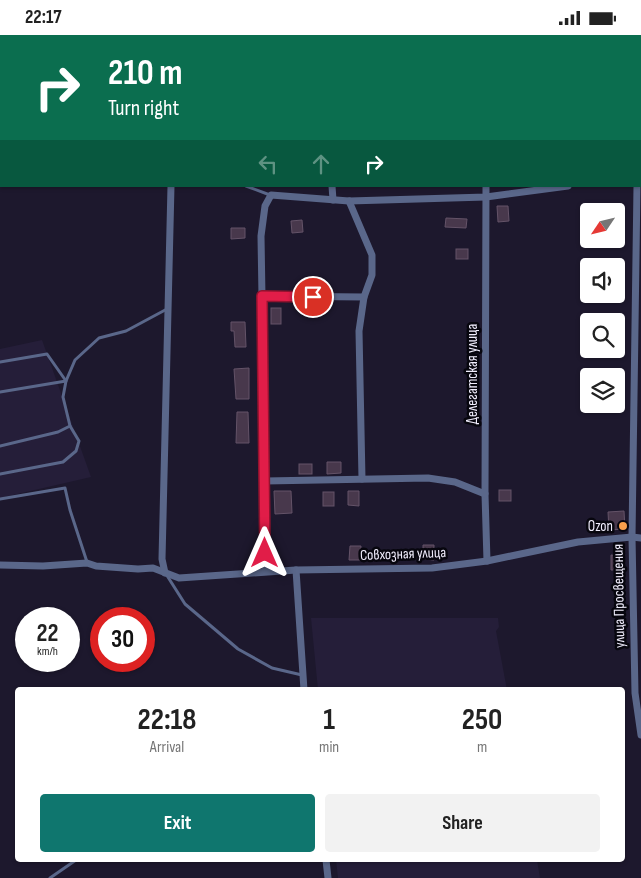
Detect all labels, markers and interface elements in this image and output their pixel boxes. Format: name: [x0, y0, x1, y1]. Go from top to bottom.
text: 22:17: [25, 6, 62, 29]
text: 210 m: [108, 52, 182, 95]
icon: right: [25, 55, 90, 120]
text: Turn right: [108, 95, 179, 122]
icon: left: [254, 150, 282, 178]
icon: ahead: [307, 150, 335, 178]
icon: right: [360, 150, 388, 178]
north arrow: [580, 203, 625, 247]
map controls: [580, 203, 625, 413]
button: sound: [580, 258, 625, 303]
pin: [292, 276, 334, 318]
icon: arrive: [299, 283, 327, 311]
button: search: [580, 313, 625, 358]
street label: Делегатская улица: [463, 324, 482, 424]
button: layers: [580, 368, 625, 413]
place label: Ozon: [588, 517, 613, 536]
marker: Ozon: [617, 520, 629, 532]
position arrow: [238, 526, 290, 578]
street label: Совхозная улица: [360, 543, 447, 565]
street label: улица Просвещения: [609, 544, 629, 648]
speed limit sign: 30: [90, 607, 155, 672]
text: 22: [37, 618, 58, 649]
text: km/h: [37, 644, 58, 659]
text: 22:18: [138, 702, 197, 738]
text: 1: [323, 702, 335, 738]
text: 250: [462, 702, 502, 738]
text: Arrival: [150, 738, 184, 757]
text: min: [319, 738, 339, 757]
text: m: [477, 738, 487, 757]
button: Exit: [40, 794, 315, 852]
button: Share: [325, 794, 600, 852]

